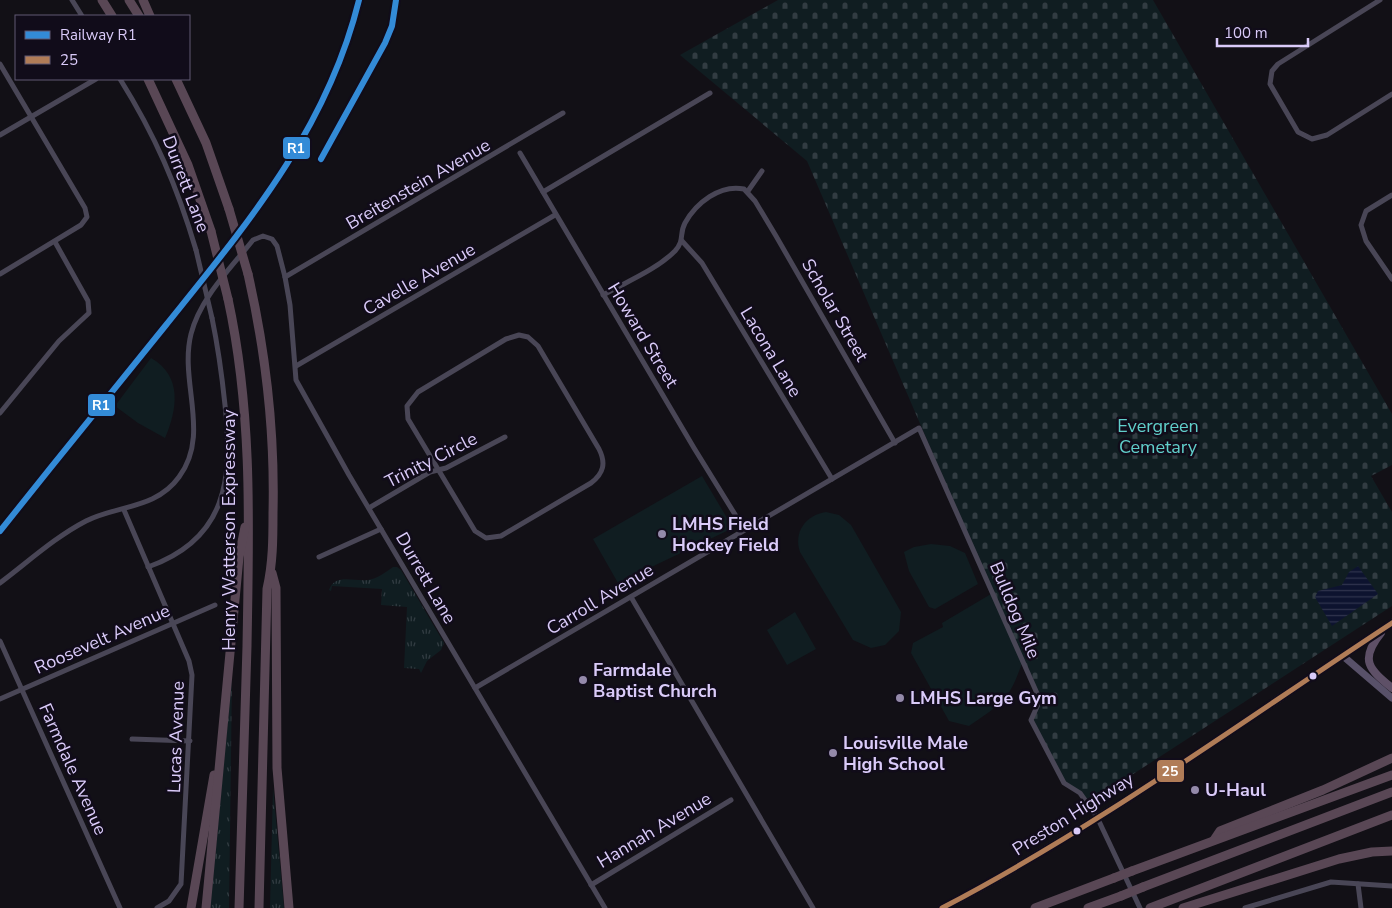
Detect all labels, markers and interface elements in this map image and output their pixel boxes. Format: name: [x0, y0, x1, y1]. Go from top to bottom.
legend: [15, 15, 190, 80]
scale bar: [1217, 15, 1308, 47]
text: 100 m: [1224, 23, 1268, 43]
text: Railway R1: [60, 25, 137, 45]
text: 25: [60, 50, 78, 70]
street label: Durrett Lane: [157, 132, 215, 236]
street label: Breitenstein Avenue: [341, 133, 495, 235]
line badge: R1: [282, 136, 311, 160]
text: R1: [287, 139, 305, 158]
street label: Cavelle Avenue: [358, 237, 480, 321]
street label: Scholar Street: [796, 254, 874, 366]
street label: Howard Street: [602, 278, 684, 393]
street label: Lacona Lane: [735, 303, 807, 401]
line badge: R1: [87, 393, 116, 417]
text: R1: [92, 396, 110, 415]
street label: Henry Watterson Expressway: [217, 408, 241, 651]
park label: Evergreen Cemetary: [1117, 414, 1199, 459]
street label: Trinity Circle: [381, 426, 481, 494]
place label: LMHS Field Hockey Field: [672, 512, 779, 557]
street label: Durrett Lane: [390, 528, 462, 628]
marker: LMHS Field Hockey Field: [656, 528, 668, 540]
street label: Carroll Avenue: [542, 558, 658, 640]
street label: Bulldog Mile: [984, 558, 1046, 662]
street label: Roosevelt Avenue: [30, 598, 174, 680]
place label: Farmdale Baptist Church: [593, 658, 717, 703]
unlabelled marker: [1308, 671, 1318, 681]
marker: Farmdale Baptist Church: [577, 674, 589, 686]
street label: Lucas Avenue: [162, 681, 190, 793]
place label: LMHS Large Gym: [910, 686, 1057, 710]
marker: LMHS Large Gym: [894, 692, 906, 704]
street label: Farmdale Avenue: [33, 699, 113, 839]
place label: Louisville Male High School: [843, 731, 968, 776]
marker: Louisville Male High School: [827, 747, 839, 759]
line badge: 25: [1156, 759, 1185, 783]
text: 25: [1162, 762, 1178, 781]
street label: Preston Highway: [1008, 767, 1139, 861]
place label: U-Haul: [1205, 778, 1266, 802]
marker: U-Haul: [1189, 784, 1201, 796]
street label: Hannah Avenue: [592, 786, 716, 874]
unlabelled marker: [1072, 826, 1082, 836]

